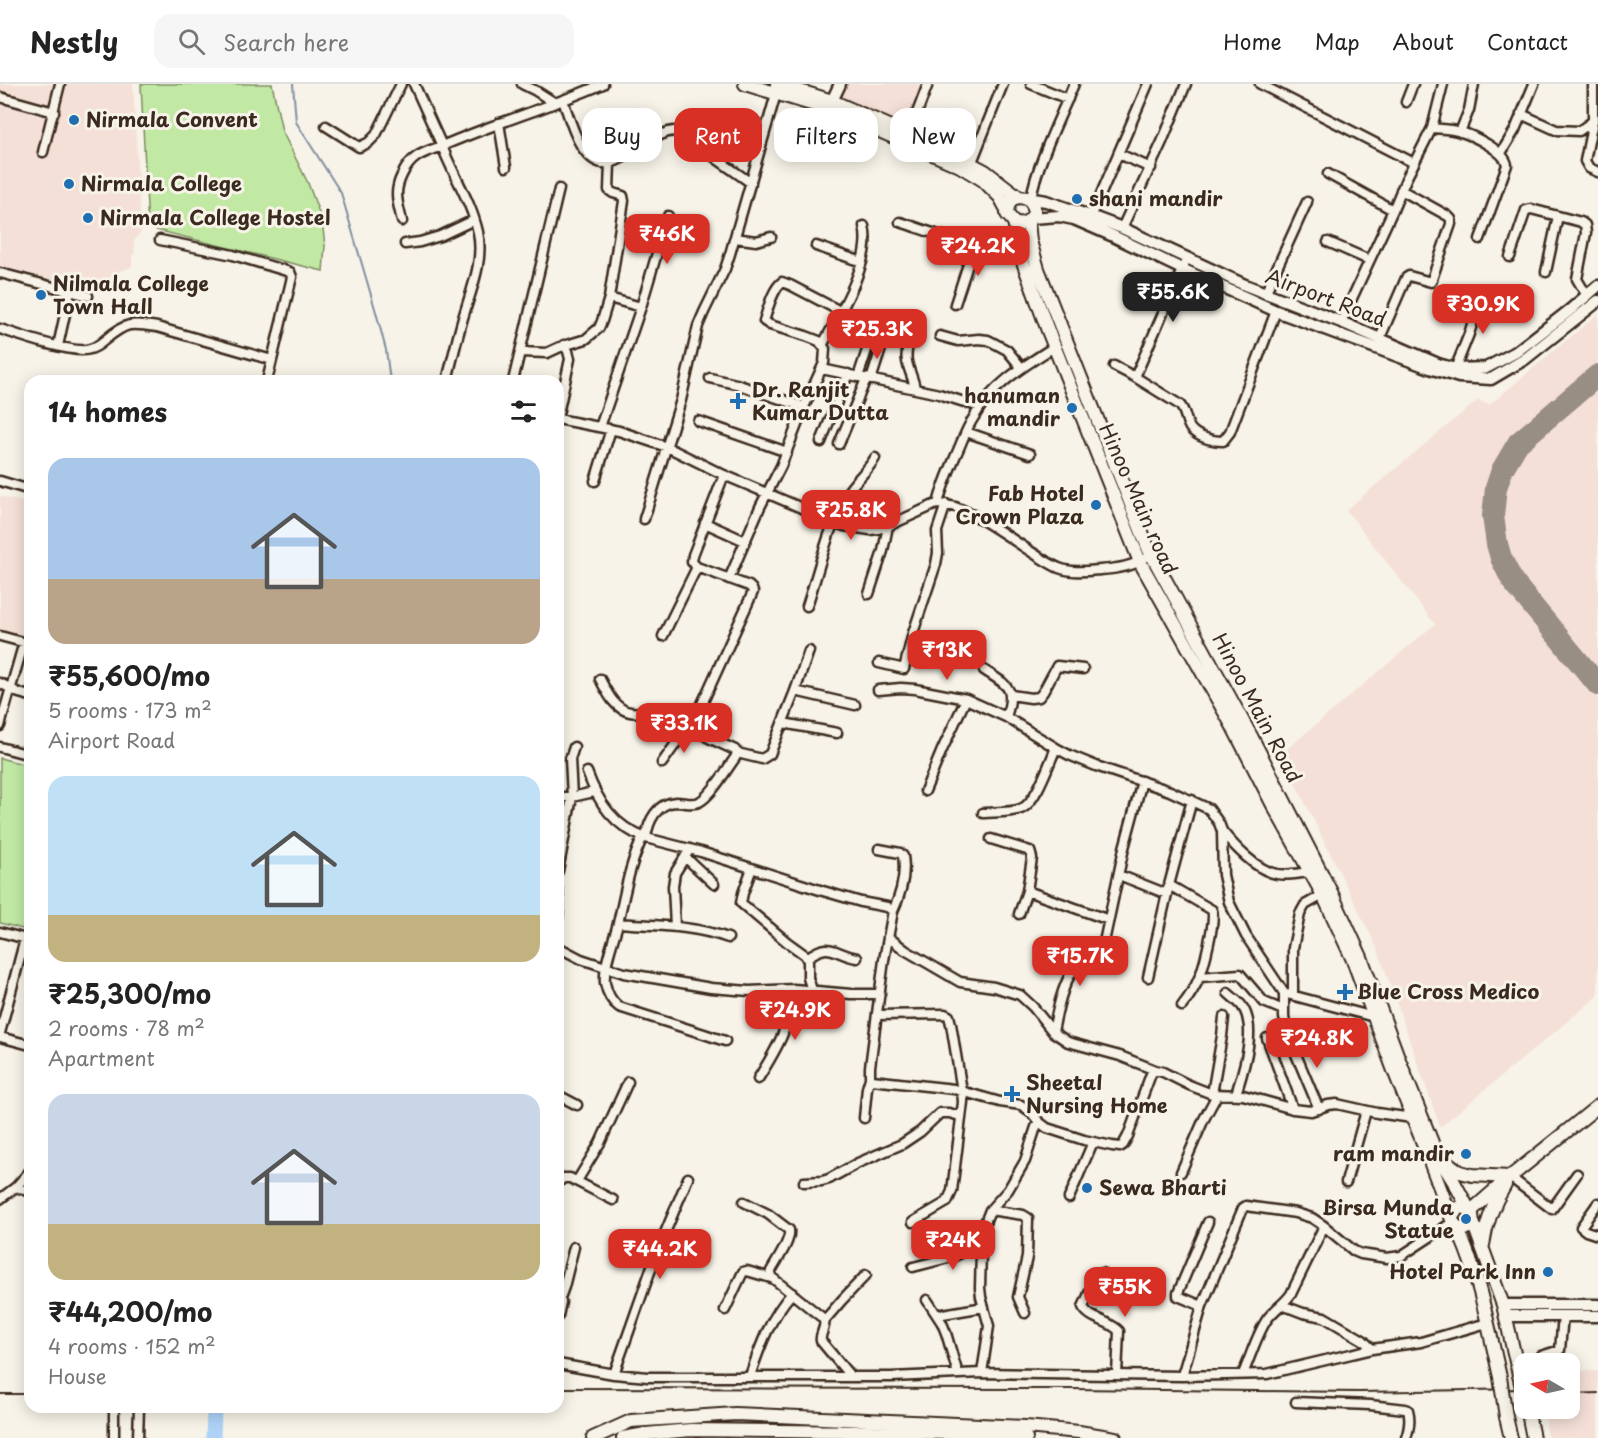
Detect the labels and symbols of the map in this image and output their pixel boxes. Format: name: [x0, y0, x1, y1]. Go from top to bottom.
place label: Nirmala Convent: [86, 104, 258, 134]
marker: Nirmala Convent: [67, 113, 81, 127]
place label: Nirmala College: [81, 168, 242, 198]
marker: Nirmala College: [62, 177, 76, 191]
place label: shani mandir: [1089, 183, 1223, 213]
marker: shani mandir: [1070, 192, 1084, 206]
place label: Nirmala College Hostel: [100, 202, 330, 232]
marker: Nirmala College Hostel: [81, 211, 95, 225]
pin: ₹46K: [631, 214, 703, 265]
pin: ₹24.2K: [929, 226, 1027, 277]
street label: Airport Road: [1262, 260, 1391, 334]
place label: Nilmala College Town Hall: [53, 268, 209, 321]
pin: ₹55.6K: [1124, 272, 1222, 323]
pin: ₹30.9K: [1434, 284, 1532, 335]
marker: Nilmala College Town Hall: [34, 288, 48, 302]
pin: ₹25.3K: [828, 309, 926, 360]
place label: Dr. Ranjit Kumar Dutta: [752, 374, 889, 427]
place label: hanuman mandir: [964, 380, 1061, 433]
marker: Dr. Ranjit Kumar Dutta: [729, 392, 747, 410]
marker: hanuman mandir: [1065, 401, 1079, 415]
street label: Hinoo Main road: [1092, 418, 1186, 579]
place label: Fab Hotel Crown Plaza: [955, 478, 1084, 531]
pin: ₹25.8K: [802, 490, 900, 541]
marker: Fab Hotel Crown Plaza: [1089, 498, 1103, 512]
street label: Hinoo Main Road: [1206, 627, 1310, 788]
pin: ₹13K: [911, 630, 983, 681]
pin: ₹33.1K: [635, 703, 733, 754]
pin: ₹15.7K: [1031, 936, 1129, 987]
place label: Blue Cross Medico: [1357, 976, 1539, 1006]
marker: Blue Cross Medico: [1338, 985, 1352, 999]
pin: ₹24.9K: [746, 990, 844, 1041]
pin: ₹24.8K: [1268, 1018, 1366, 1069]
place label: Sheetal Nursing Home: [1026, 1067, 1168, 1120]
marker: Sheetal Nursing Home: [1003, 1085, 1021, 1103]
place label: ram mandir: [1333, 1138, 1455, 1168]
marker: ram mandir: [1459, 1147, 1473, 1161]
place label: Sewa Bharti: [1099, 1172, 1227, 1202]
marker: Sewa Bharti: [1080, 1181, 1094, 1195]
place label: Birsa Munda Statue: [1322, 1192, 1454, 1245]
marker: Birsa Munda Statue: [1459, 1212, 1473, 1226]
pin: ₹24K: [917, 1220, 989, 1271]
pin: ₹44.2K: [611, 1229, 709, 1280]
place label: Hotel Park Inn: [1389, 1256, 1536, 1286]
marker: Hotel Park Inn: [1541, 1265, 1555, 1279]
pin: ₹55K: [1089, 1267, 1161, 1318]
north arrow: [1514, 1353, 1580, 1419]

